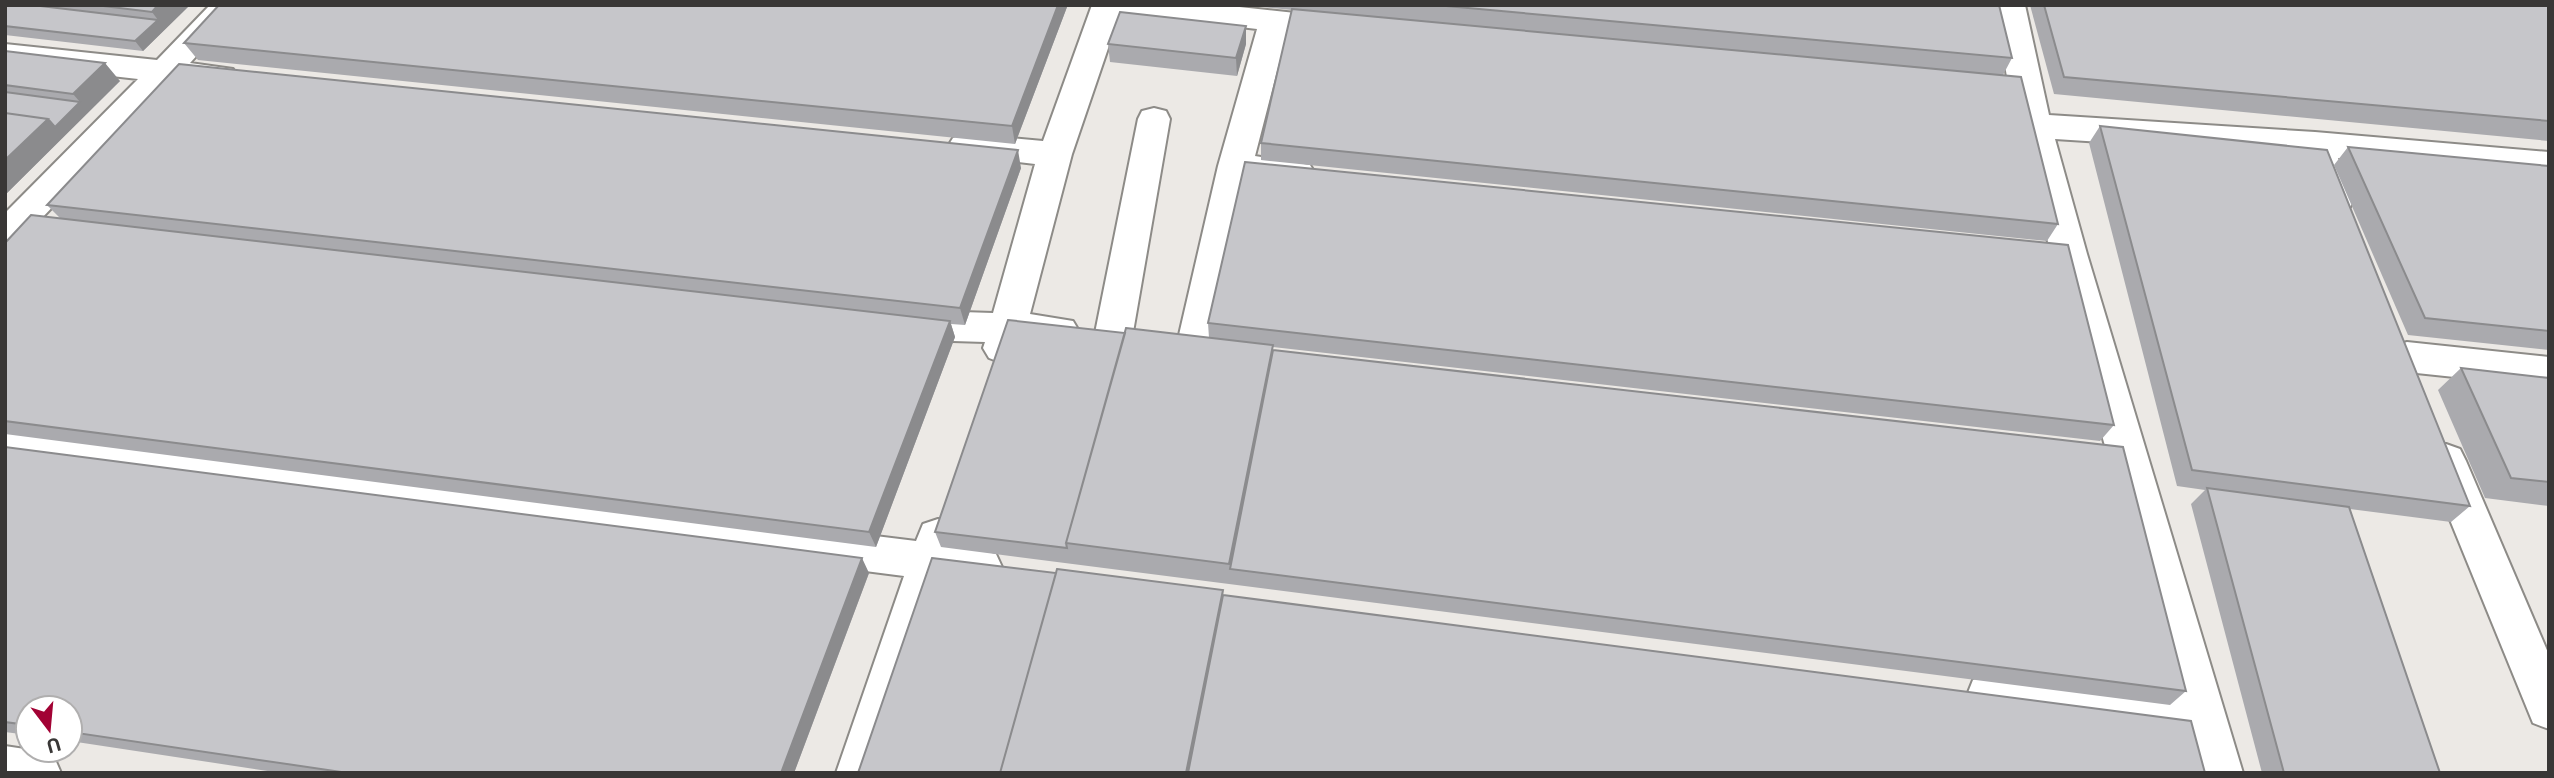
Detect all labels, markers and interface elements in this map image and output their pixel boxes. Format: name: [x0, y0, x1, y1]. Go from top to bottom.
north arrow: [14, 694, 84, 764]
text: U: [43, 731, 64, 760]

